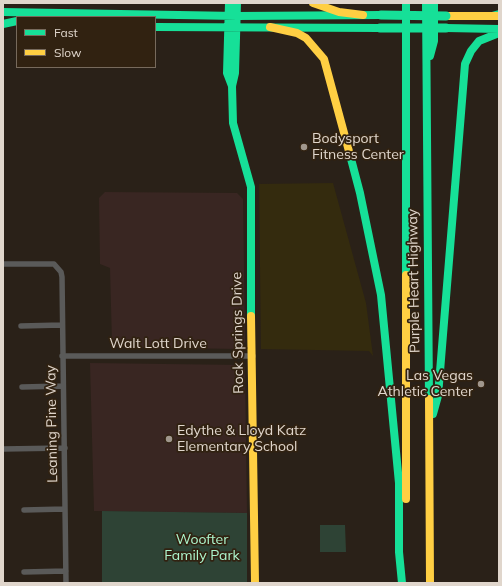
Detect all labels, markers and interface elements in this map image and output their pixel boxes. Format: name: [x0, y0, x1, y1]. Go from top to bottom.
legend: [16, 16, 156, 68]
text: Fast: [54, 25, 78, 40]
text: Slow: [54, 45, 82, 60]
place label: Bodysport Fitness Center: [312, 131, 404, 164]
marker: Bodysport Fitness Center: [299, 142, 309, 152]
street label: Purple Heart Highway: [404, 209, 424, 353]
street label: Rock Springs Drive: [229, 272, 247, 394]
street label: Walt Lott Drive: [109, 336, 207, 352]
street label: Leaning Pine Way: [43, 365, 61, 483]
place label: Las Vegas Athletic Center: [378, 368, 473, 400]
marker: Las Vegas Athletic Center: [476, 379, 486, 389]
place label: Edythe & Lloyd Katz Elementary School: [177, 423, 306, 456]
marker: Edythe & Lloyd Katz Elementary School: [164, 434, 174, 444]
park label: Woofter Family Park: [164, 532, 240, 564]

